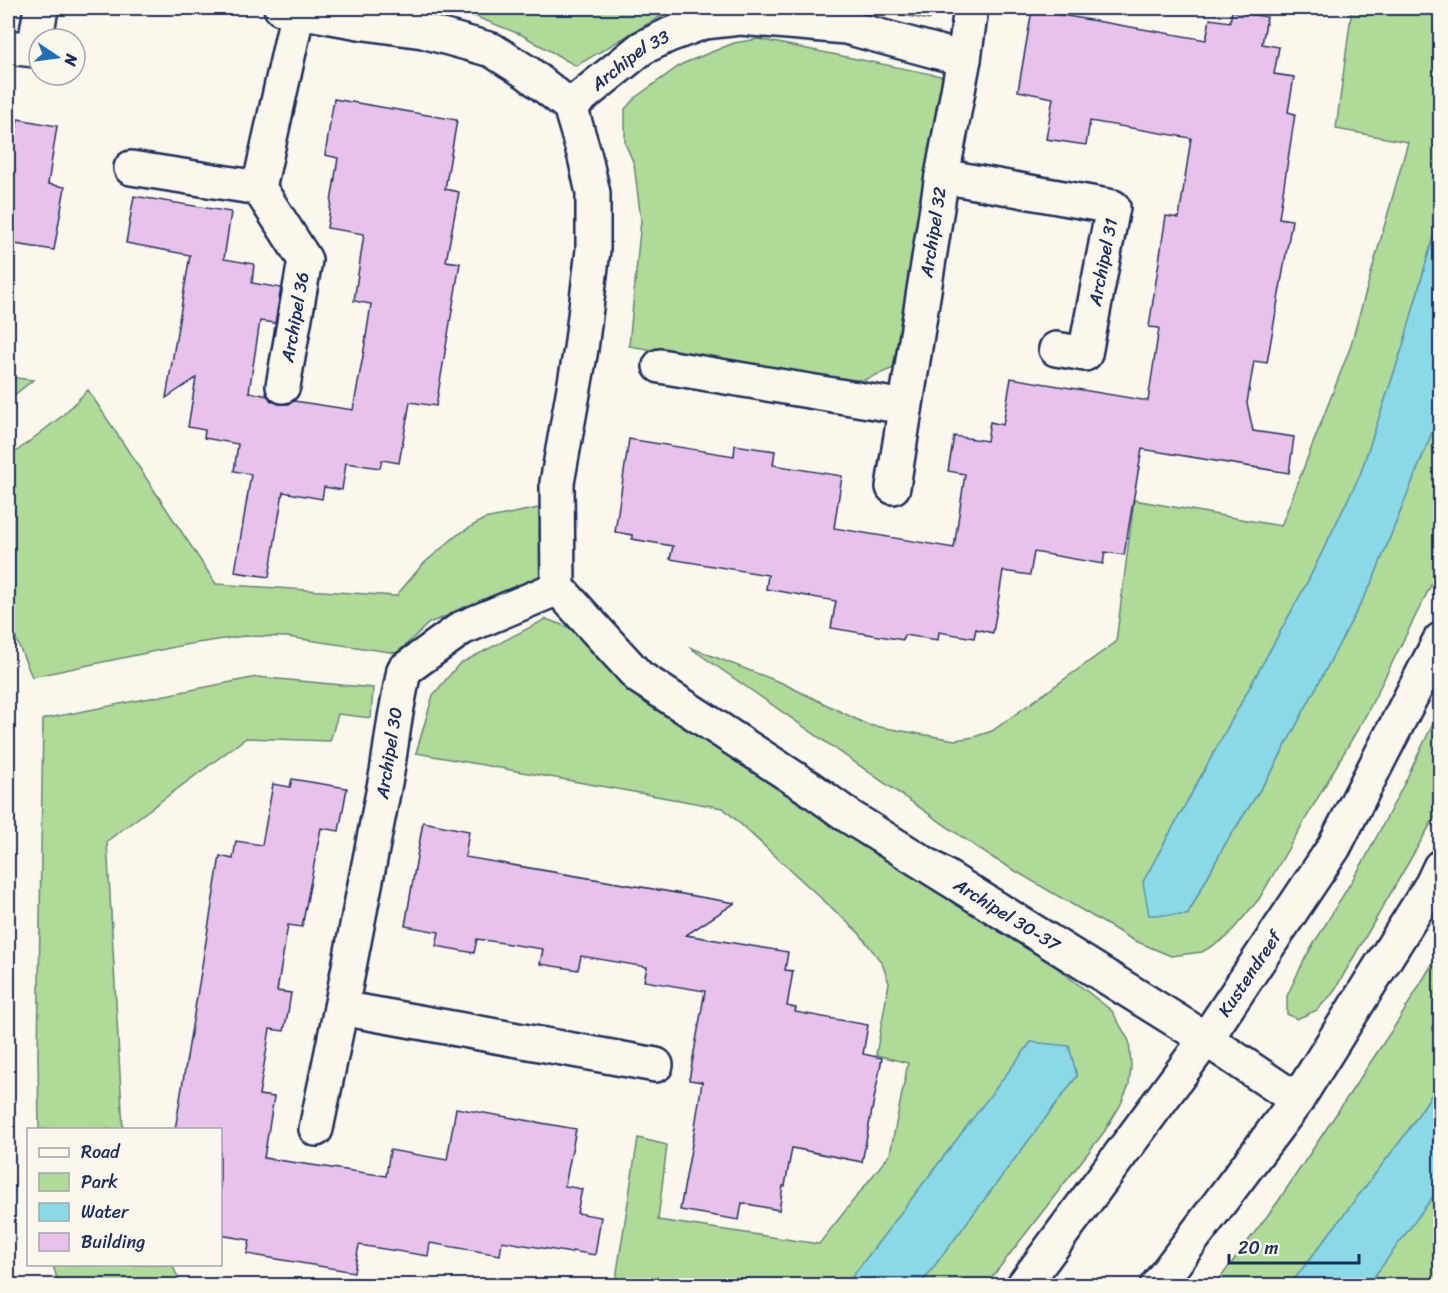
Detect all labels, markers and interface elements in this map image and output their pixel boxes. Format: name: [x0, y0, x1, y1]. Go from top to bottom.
street label: Archipel 33: [583, 21, 675, 100]
north arrow: [27, 27, 87, 87]
text: N: [56, 51, 87, 70]
street label: Archipel 32: [910, 184, 956, 281]
street label: Archipel 31: [1079, 215, 1127, 310]
street label: Archipel 36: [271, 269, 319, 366]
street label: Archipel 30: [366, 705, 412, 802]
street label: Archipel 30-37: [946, 869, 1068, 961]
street label: Kustendreef: [1209, 922, 1291, 1023]
legend: [27, 1128, 222, 1266]
text: Road: [81, 1136, 121, 1168]
text: Park: [81, 1166, 118, 1198]
text: Water: [81, 1196, 130, 1228]
text: Building: [81, 1226, 145, 1258]
scale bar: [1229, 1227, 1360, 1265]
text: 20 m: [1238, 1232, 1278, 1264]

